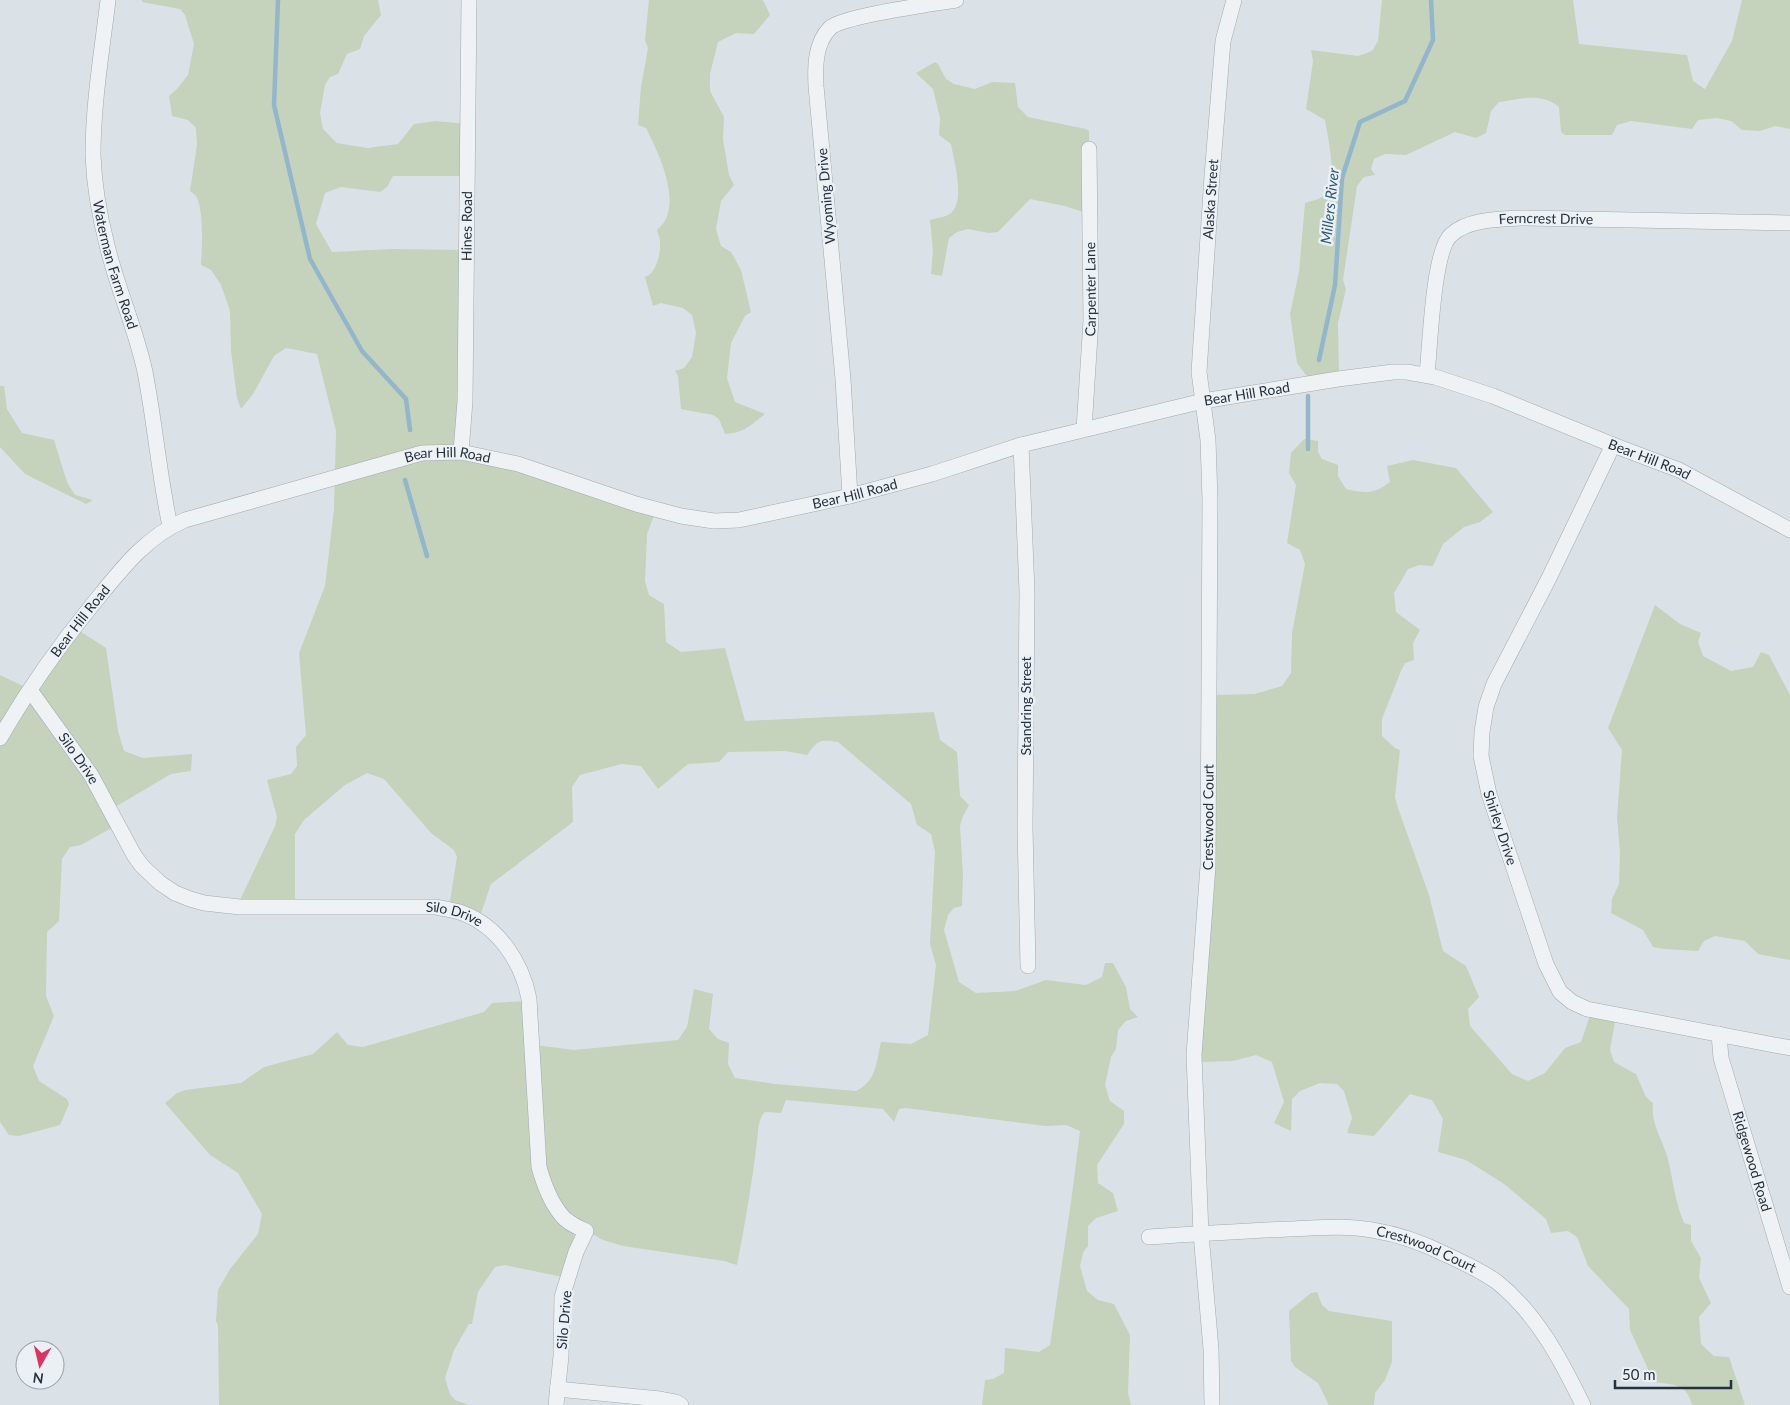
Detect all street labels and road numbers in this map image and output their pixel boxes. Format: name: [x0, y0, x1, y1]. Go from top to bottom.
street label: Wyoming Drive: [813, 147, 838, 245]
street label: Alaska Street: [1199, 158, 1221, 240]
street label: Hines Road: [457, 191, 475, 261]
street label: Waterman Farm Road: [90, 199, 142, 331]
street label: Ferncrest Drive: [1498, 209, 1594, 227]
street label: Carpenter Lane: [1081, 242, 1099, 337]
street label: Bear Hill Road: [1202, 378, 1291, 409]
street label: Bear Hill Road: [1606, 435, 1694, 483]
street label: Bear Hill Road: [402, 443, 492, 466]
street label: Bear Hill Road: [811, 475, 899, 512]
street label: Bear Hill Road: [46, 581, 113, 660]
street label: Standring Street: [1017, 657, 1034, 755]
street label: Silo Drive: [55, 729, 103, 787]
street label: Crestwood Court: [1199, 764, 1217, 870]
street label: Shirley Drive: [1480, 788, 1521, 867]
street label: Silo Drive: [426, 898, 486, 930]
street label: Ridgewood Road: [1730, 1109, 1776, 1213]
street label: Crestwood Court: [1375, 1222, 1479, 1276]
street label: Silo Drive: [552, 1290, 575, 1350]

